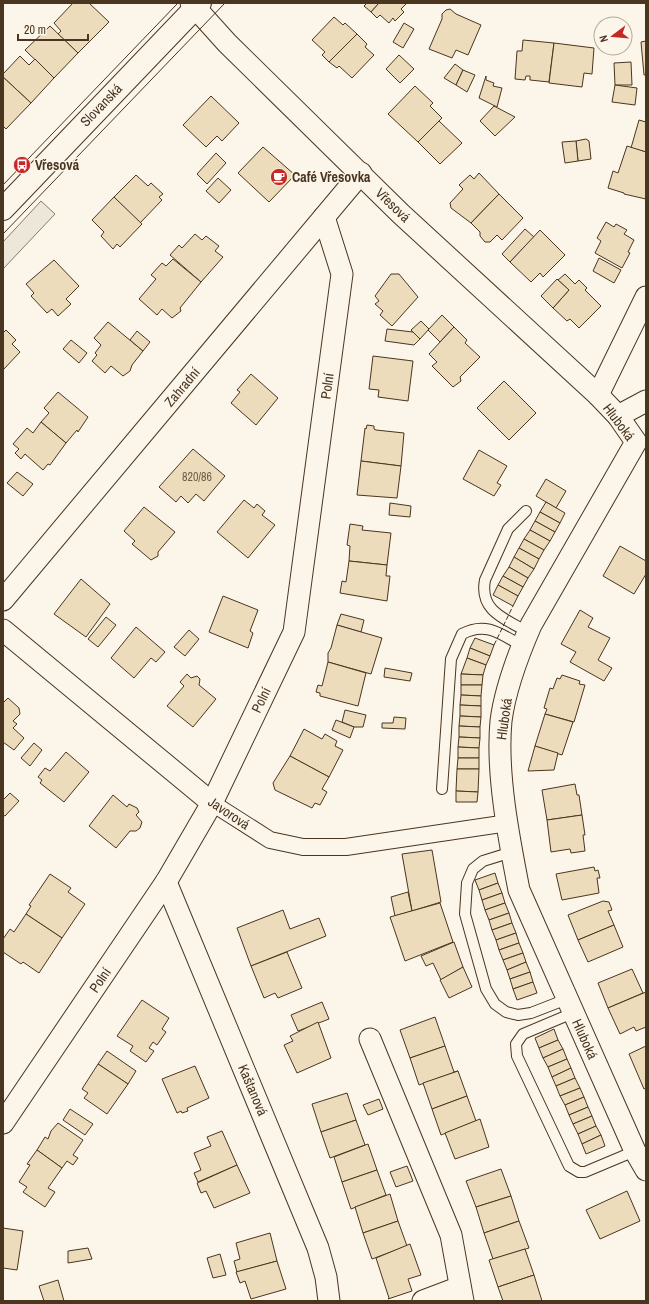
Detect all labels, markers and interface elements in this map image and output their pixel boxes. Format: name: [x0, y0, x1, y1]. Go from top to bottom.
scale bar: [18, 16, 88, 42]
north arrow: [593, 16, 633, 56]
text: 20 m: [24, 22, 46, 38]
text: N: [596, 34, 611, 44]
street label: Slovanská: [76, 79, 126, 130]
bus stop icon: Vřesová: [12, 155, 32, 175]
place label: Vřesová: [35, 156, 80, 174]
cafe icon: Café Vřesovka: [269, 167, 289, 187]
place label: Café Vřesovka: [292, 168, 371, 186]
street label: Vřesová: [372, 184, 415, 226]
street label: Zahradní: [160, 363, 204, 410]
street label: Polní: [316, 371, 338, 400]
street label: Hluboká: [599, 400, 639, 445]
house number: 820/86: [182, 469, 212, 485]
street label: Polní: [247, 684, 275, 716]
street label: Hluboká: [492, 696, 516, 741]
street label: Javorová: [205, 793, 254, 834]
street label: Polní: [85, 963, 115, 996]
street label: Hluboká: [568, 1016, 602, 1062]
street label: Kaštanová: [234, 1062, 272, 1119]

